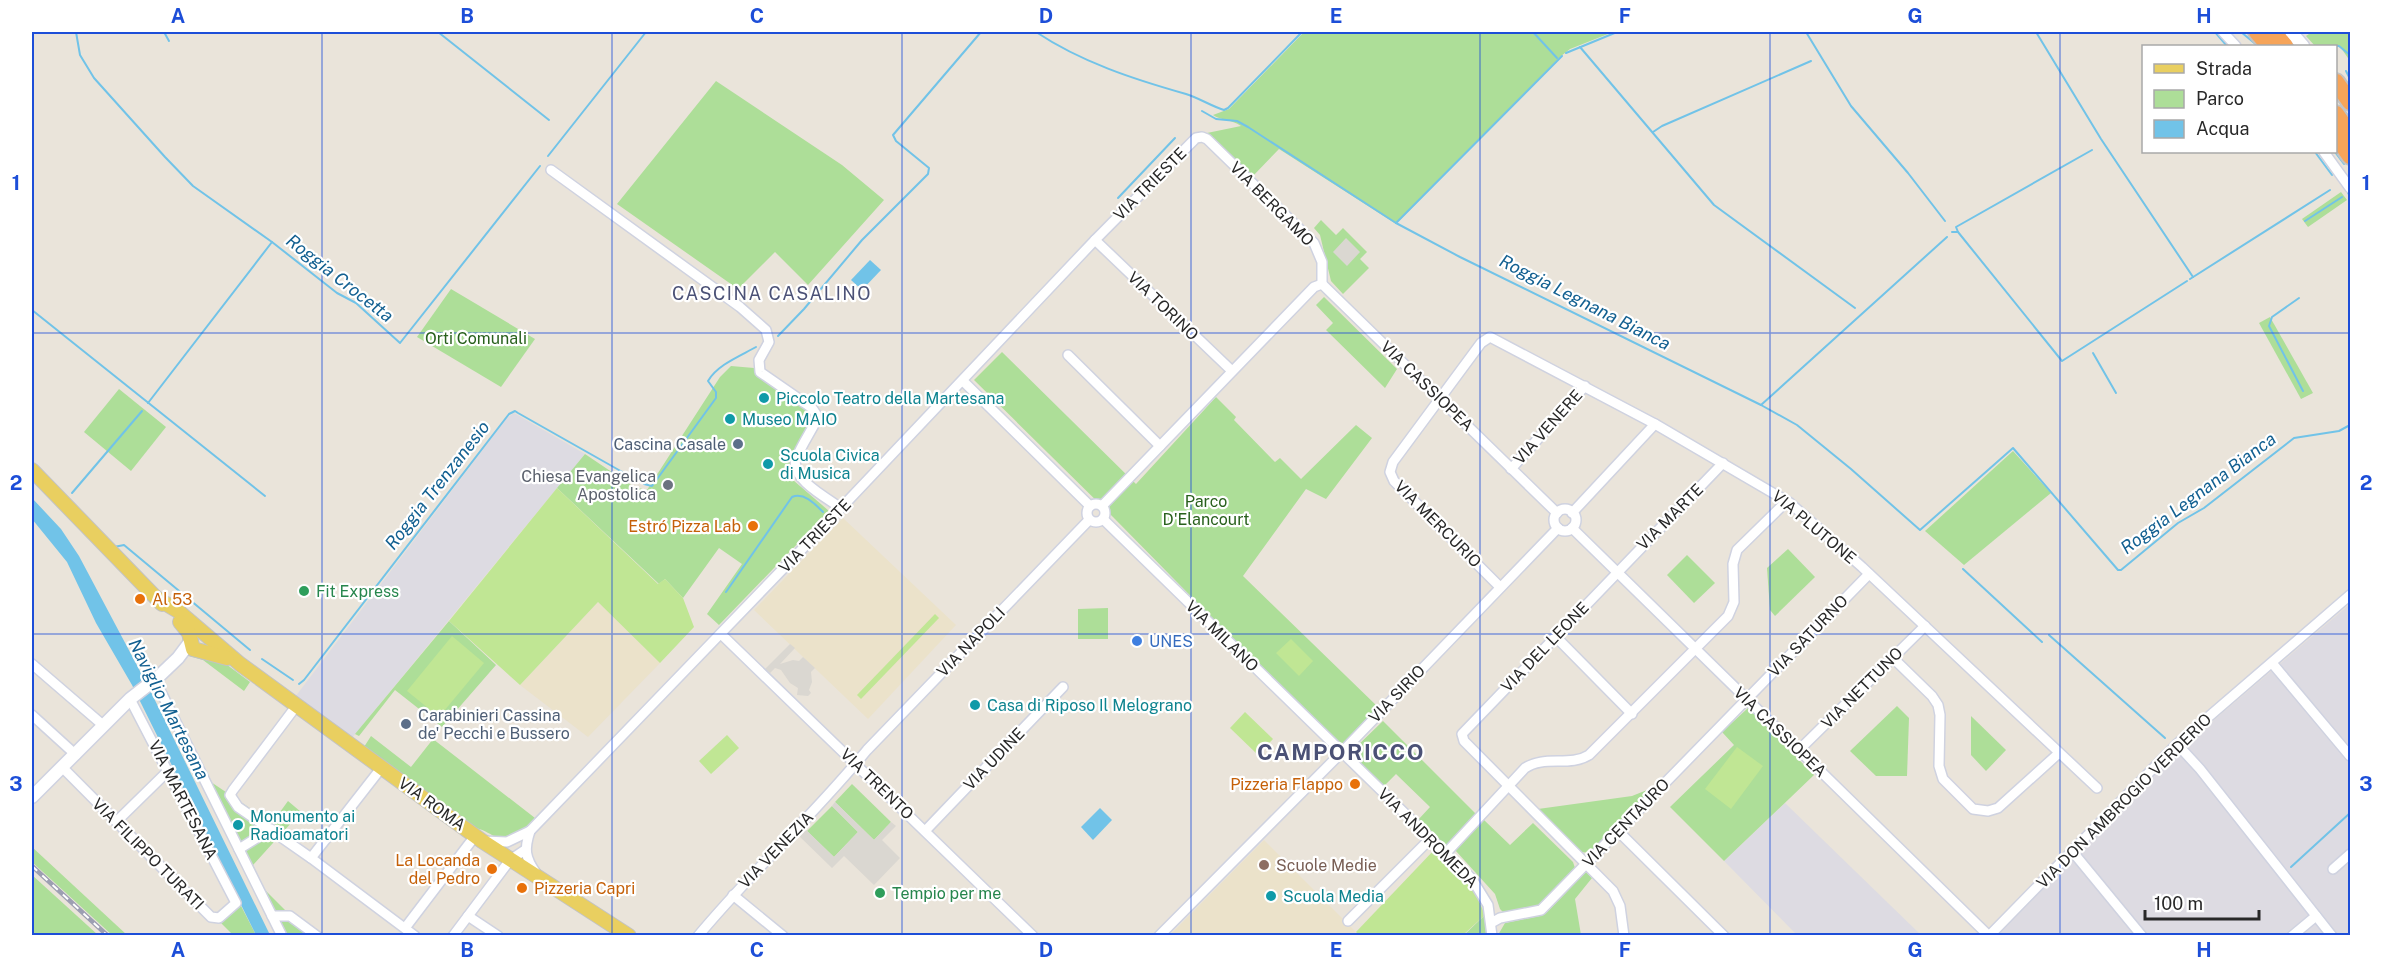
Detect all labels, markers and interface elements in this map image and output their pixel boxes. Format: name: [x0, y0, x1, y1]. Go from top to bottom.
text: A: [171, 4, 185, 28]
text: B: [460, 4, 474, 28]
text: C: [750, 4, 764, 28]
text: D: [1039, 4, 1053, 28]
text: E: [1330, 4, 1342, 28]
text: F: [1619, 4, 1631, 28]
text: G: [1907, 4, 1923, 28]
text: H: [2196, 4, 2212, 28]
legend: [2142, 45, 2337, 153]
text: Strada: [2196, 58, 2252, 79]
text: Parco: [2196, 88, 2244, 109]
text: Acqua: [2196, 118, 2249, 139]
street label: VIA TRIESTE: [1110, 144, 1190, 224]
street label: VIA BERGAMO: [1226, 158, 1318, 250]
text: 1: [12, 171, 20, 195]
text: 1: [2362, 171, 2370, 195]
water label: Roggia Crocetta: [282, 230, 398, 326]
water label: Roggia Legnana Bianca: [1496, 250, 1674, 354]
street label: VIA TORINO: [1124, 268, 1202, 344]
district label: CASCINA CASALINO: [672, 283, 872, 304]
park label: Orti Comunali: [425, 329, 527, 348]
street label: VIA CASSIOPEA: [1377, 337, 1477, 435]
street label: VIA VENERE: [1510, 386, 1586, 468]
place label: Piccolo Teatro della Martesana: [776, 389, 1004, 408]
marker: Piccolo Teatro della Martesana: [757, 391, 771, 405]
place label: Museo MAIO: [742, 410, 837, 429]
marker: Museo MAIO: [723, 412, 737, 426]
water label: Roggia Trenzanesio: [380, 416, 494, 554]
water label: Roggia Legnana Bianca: [2116, 428, 2280, 558]
place label: Cascina Casale: [613, 435, 726, 454]
marker: Cascina Casale: [731, 437, 745, 451]
place label: Scuola Civica di Musica: [780, 446, 880, 483]
marker: Scuola Civica di Musica: [761, 457, 775, 471]
place label: Chiesa Evangelica Apostolica: [521, 467, 656, 504]
text: 2: [10, 471, 22, 495]
text: 2: [2360, 471, 2372, 495]
street label: VIA MERCURIO: [1391, 477, 1485, 571]
marker: Chiesa Evangelica Apostolica: [661, 478, 675, 492]
street label: VIA MARTE: [1633, 480, 1707, 554]
street label: VIA PLUTONE: [1768, 486, 1860, 568]
park label: Parco D'Elancourt: [1163, 492, 1249, 529]
street label: VIA TRIESTE: [775, 495, 855, 577]
place label: Estró Pizza Lab: [628, 517, 741, 536]
marker: Estró Pizza Lab: [746, 519, 760, 533]
place label: Fit Express: [316, 582, 399, 601]
marker: Fit Express: [297, 584, 311, 598]
place label: Al 53: [152, 590, 192, 609]
street label: VIA SATURNO: [1764, 591, 1852, 681]
marker: Al 53: [133, 592, 147, 606]
street label: VIA MILANO: [1182, 597, 1262, 675]
street label: VIA DEL LEONE: [1497, 598, 1593, 696]
street label: VIA NAPOLI: [933, 603, 1009, 681]
place label: UNES: [1149, 632, 1193, 651]
marker: UNES: [1130, 634, 1144, 648]
water label: Naviglio Martesana: [124, 635, 214, 783]
street label: VIA NETTUNO: [1817, 643, 1907, 733]
street label: VIA SIRIO: [1365, 661, 1429, 727]
street label: VIA CASSIOPEA: [1730, 683, 1830, 781]
place label: Casa di Riposo Il Melograno: [987, 696, 1192, 715]
marker: Casa di Riposo Il Melograno: [968, 698, 982, 712]
place label: Carabinieri Cassina de' Pecchi e Bussero: [418, 706, 570, 743]
street label: VIA DON AMBROGIO VERDERIO: [2033, 710, 2215, 892]
marker: Carabinieri Cassina de' Pecchi e Bussero: [399, 717, 413, 731]
street label: VIA UDINE: [960, 724, 1028, 794]
street label: VIA MARTESANA: [145, 737, 221, 863]
district label: CAMPORICCO: [1257, 739, 1425, 765]
street label: VIA TRENTO: [837, 744, 917, 824]
text: 3: [9, 772, 23, 796]
text: 3: [2359, 772, 2373, 796]
street label: VIA ROMA: [395, 773, 469, 835]
place label: Pizzeria Flappo: [1230, 775, 1343, 794]
street label: VIA CENTAURO: [1579, 775, 1673, 871]
marker: Pizzeria Flappo: [1348, 777, 1362, 791]
street label: VIA ANDROMEDA: [1374, 784, 1482, 892]
street label: VIA FILIPPO TURATI: [88, 794, 208, 914]
place label: Monumento ai Radioamatori: [250, 807, 355, 844]
street label: VIA VENEZIA: [735, 808, 817, 892]
marker: Monumento ai Radioamatori: [231, 818, 245, 832]
place label: La Locanda del Pedro: [395, 851, 480, 888]
place label: Scuole Medie: [1276, 856, 1377, 875]
marker: Scuole Medie: [1257, 858, 1271, 872]
marker: La Locanda del Pedro: [485, 862, 499, 876]
place label: Pizzeria Capri: [534, 879, 635, 898]
marker: Pizzeria Capri: [515, 881, 529, 895]
scale bar: [2145, 883, 2259, 921]
place label: Tempio per me: [892, 884, 1001, 903]
marker: Tempio per me: [873, 886, 887, 900]
place label: Scuola Media: [1283, 887, 1384, 906]
marker: Scuola Media: [1264, 889, 1278, 903]
text: 100 m: [2154, 893, 2203, 914]
text: A: [171, 938, 185, 962]
text: B: [460, 938, 474, 962]
text: C: [750, 938, 764, 962]
text: D: [1039, 938, 1053, 962]
text: E: [1330, 938, 1342, 962]
text: F: [1619, 938, 1631, 962]
text: G: [1907, 938, 1923, 962]
text: H: [2196, 938, 2212, 962]

